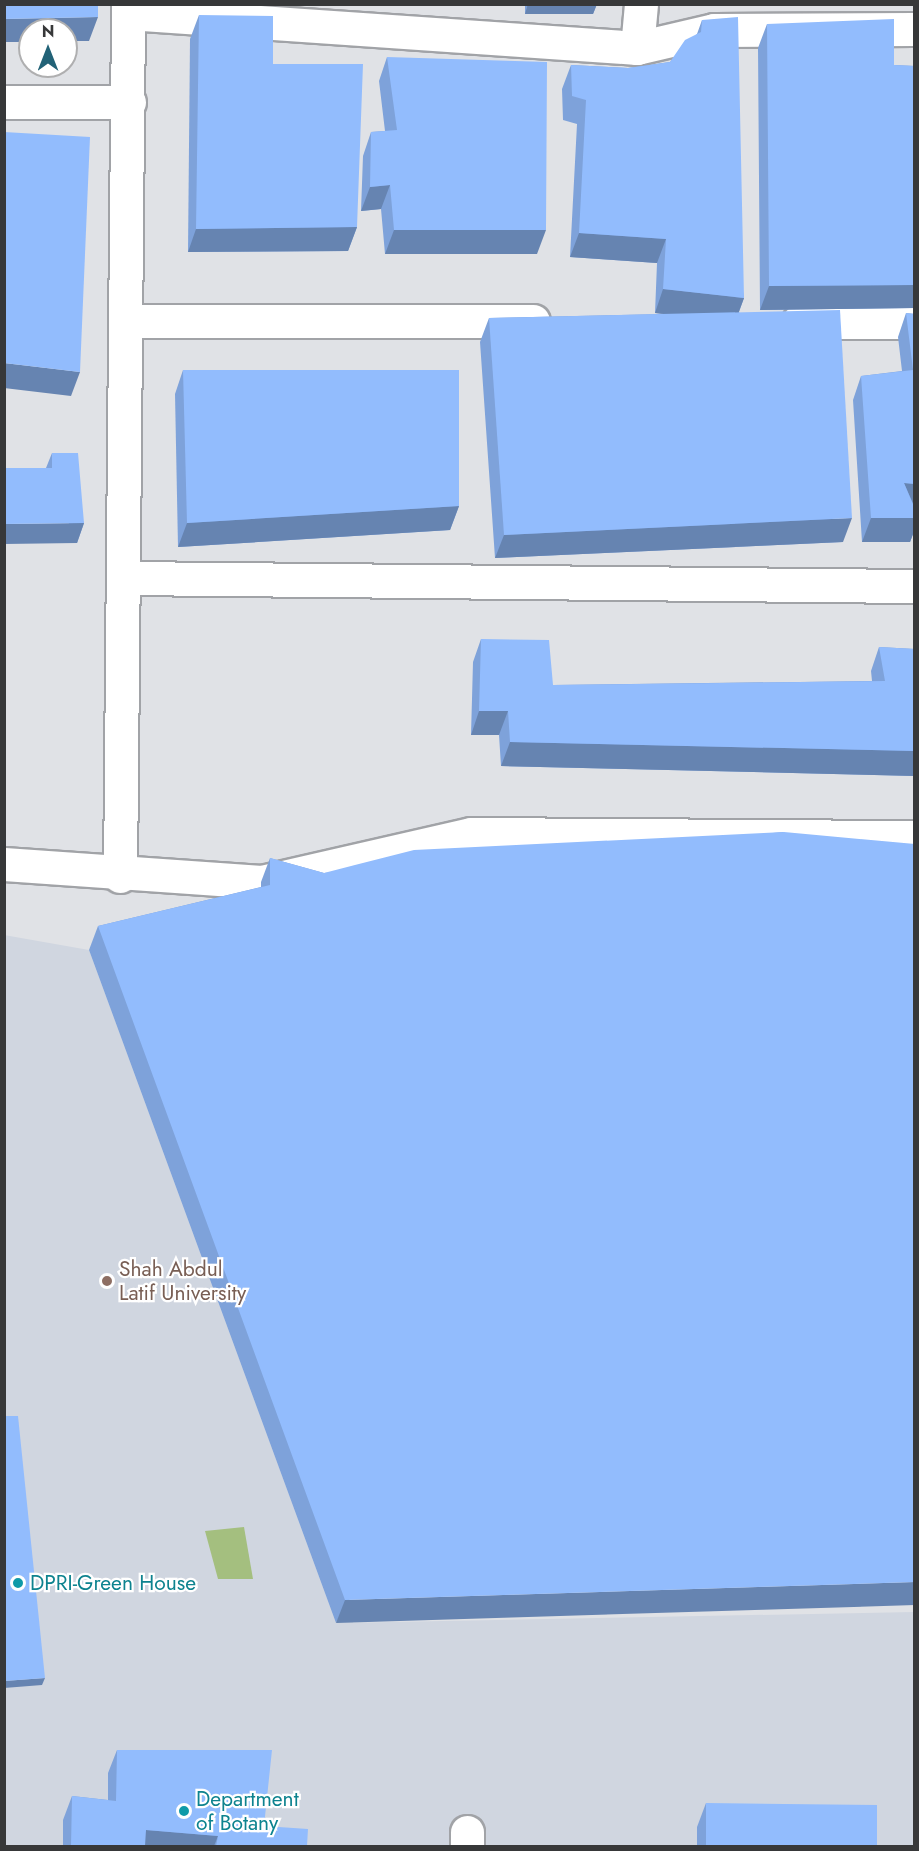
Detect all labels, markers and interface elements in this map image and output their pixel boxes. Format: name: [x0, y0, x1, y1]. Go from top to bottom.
north arrow: [18, 18, 78, 78]
text: N: [42, 20, 54, 43]
place label: Shah Abdul Latif University: [119, 1256, 246, 1306]
marker: Shah Abdul Latif University: [100, 1274, 114, 1288]
place label: DPRI-Green House: [30, 1570, 196, 1596]
marker: DPRI-Green House: [11, 1576, 25, 1590]
place label: Department of Botany: [196, 1786, 299, 1836]
marker: Department of Botany: [177, 1804, 191, 1818]

